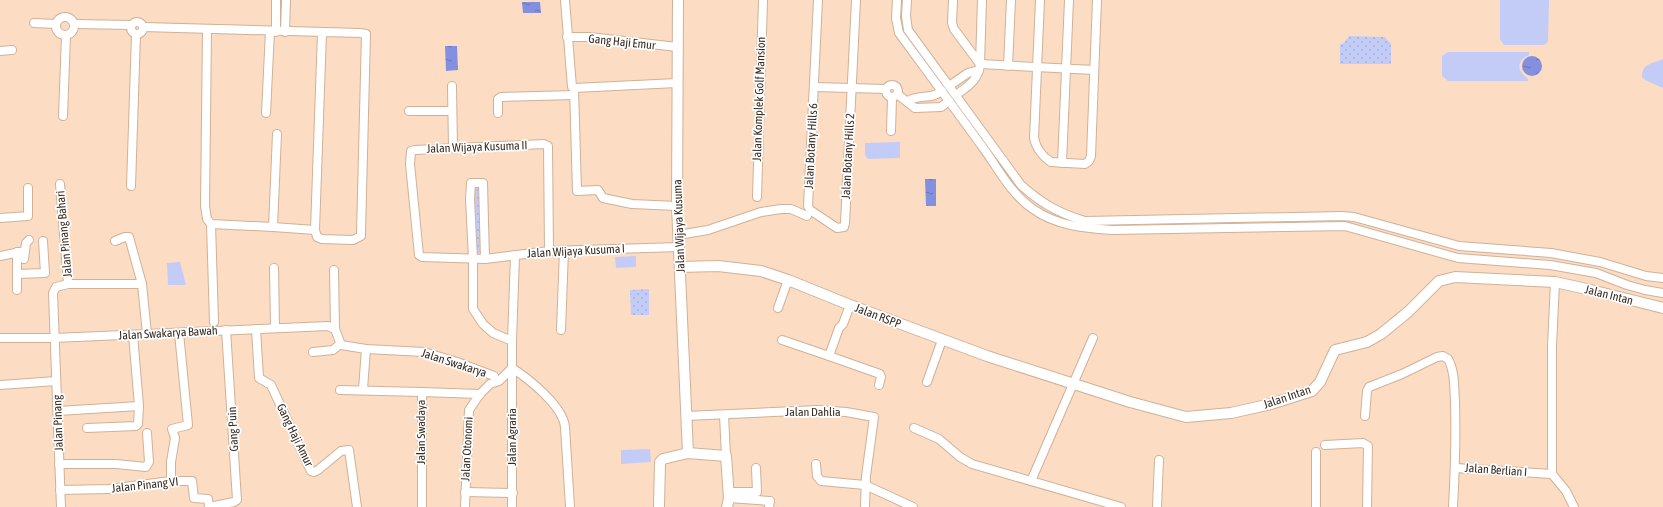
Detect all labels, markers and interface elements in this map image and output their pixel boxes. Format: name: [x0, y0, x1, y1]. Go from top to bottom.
street label: Gang Haji Emur: [588, 32, 657, 53]
street label: Jalan Komplek Golf Mansion: [750, 36, 768, 162]
street label: Jalan Botany Hills 6: [802, 102, 820, 189]
street label: Jalan Botany Hills 2: [839, 113, 857, 199]
street label: Jalan Wijaya Kusuma II: [426, 138, 528, 156]
street label: Jalan Wijaya Kusuma: [670, 179, 688, 273]
street label: Jalan Pinang Bahari: [53, 190, 75, 278]
street label: Jalan Wijaya Kusuma I: [527, 241, 625, 261]
street label: Jalan Intan: [1583, 282, 1635, 308]
street label: Jalan RSPP: [853, 301, 903, 331]
street label: Jalan Swakarya Bawah: [118, 323, 218, 343]
street label: Jalan Swakarya: [420, 346, 488, 380]
street label: Jalan Intan: [1261, 382, 1313, 412]
street label: Jalan Pinang: [50, 394, 66, 451]
street label: Jalan Swadaya: [414, 400, 428, 464]
street label: Gang Haji Amur: [274, 401, 316, 469]
street label: Jalan Dahlia: [785, 405, 841, 419]
street label: Gang Puin: [225, 406, 241, 452]
street label: Jalan Agraria: [505, 408, 519, 466]
street label: Jalan Otonomi: [458, 416, 476, 482]
street label: Jalan Berlian I: [1464, 461, 1528, 479]
street label: Jalan Pinang VI: [111, 475, 179, 495]

